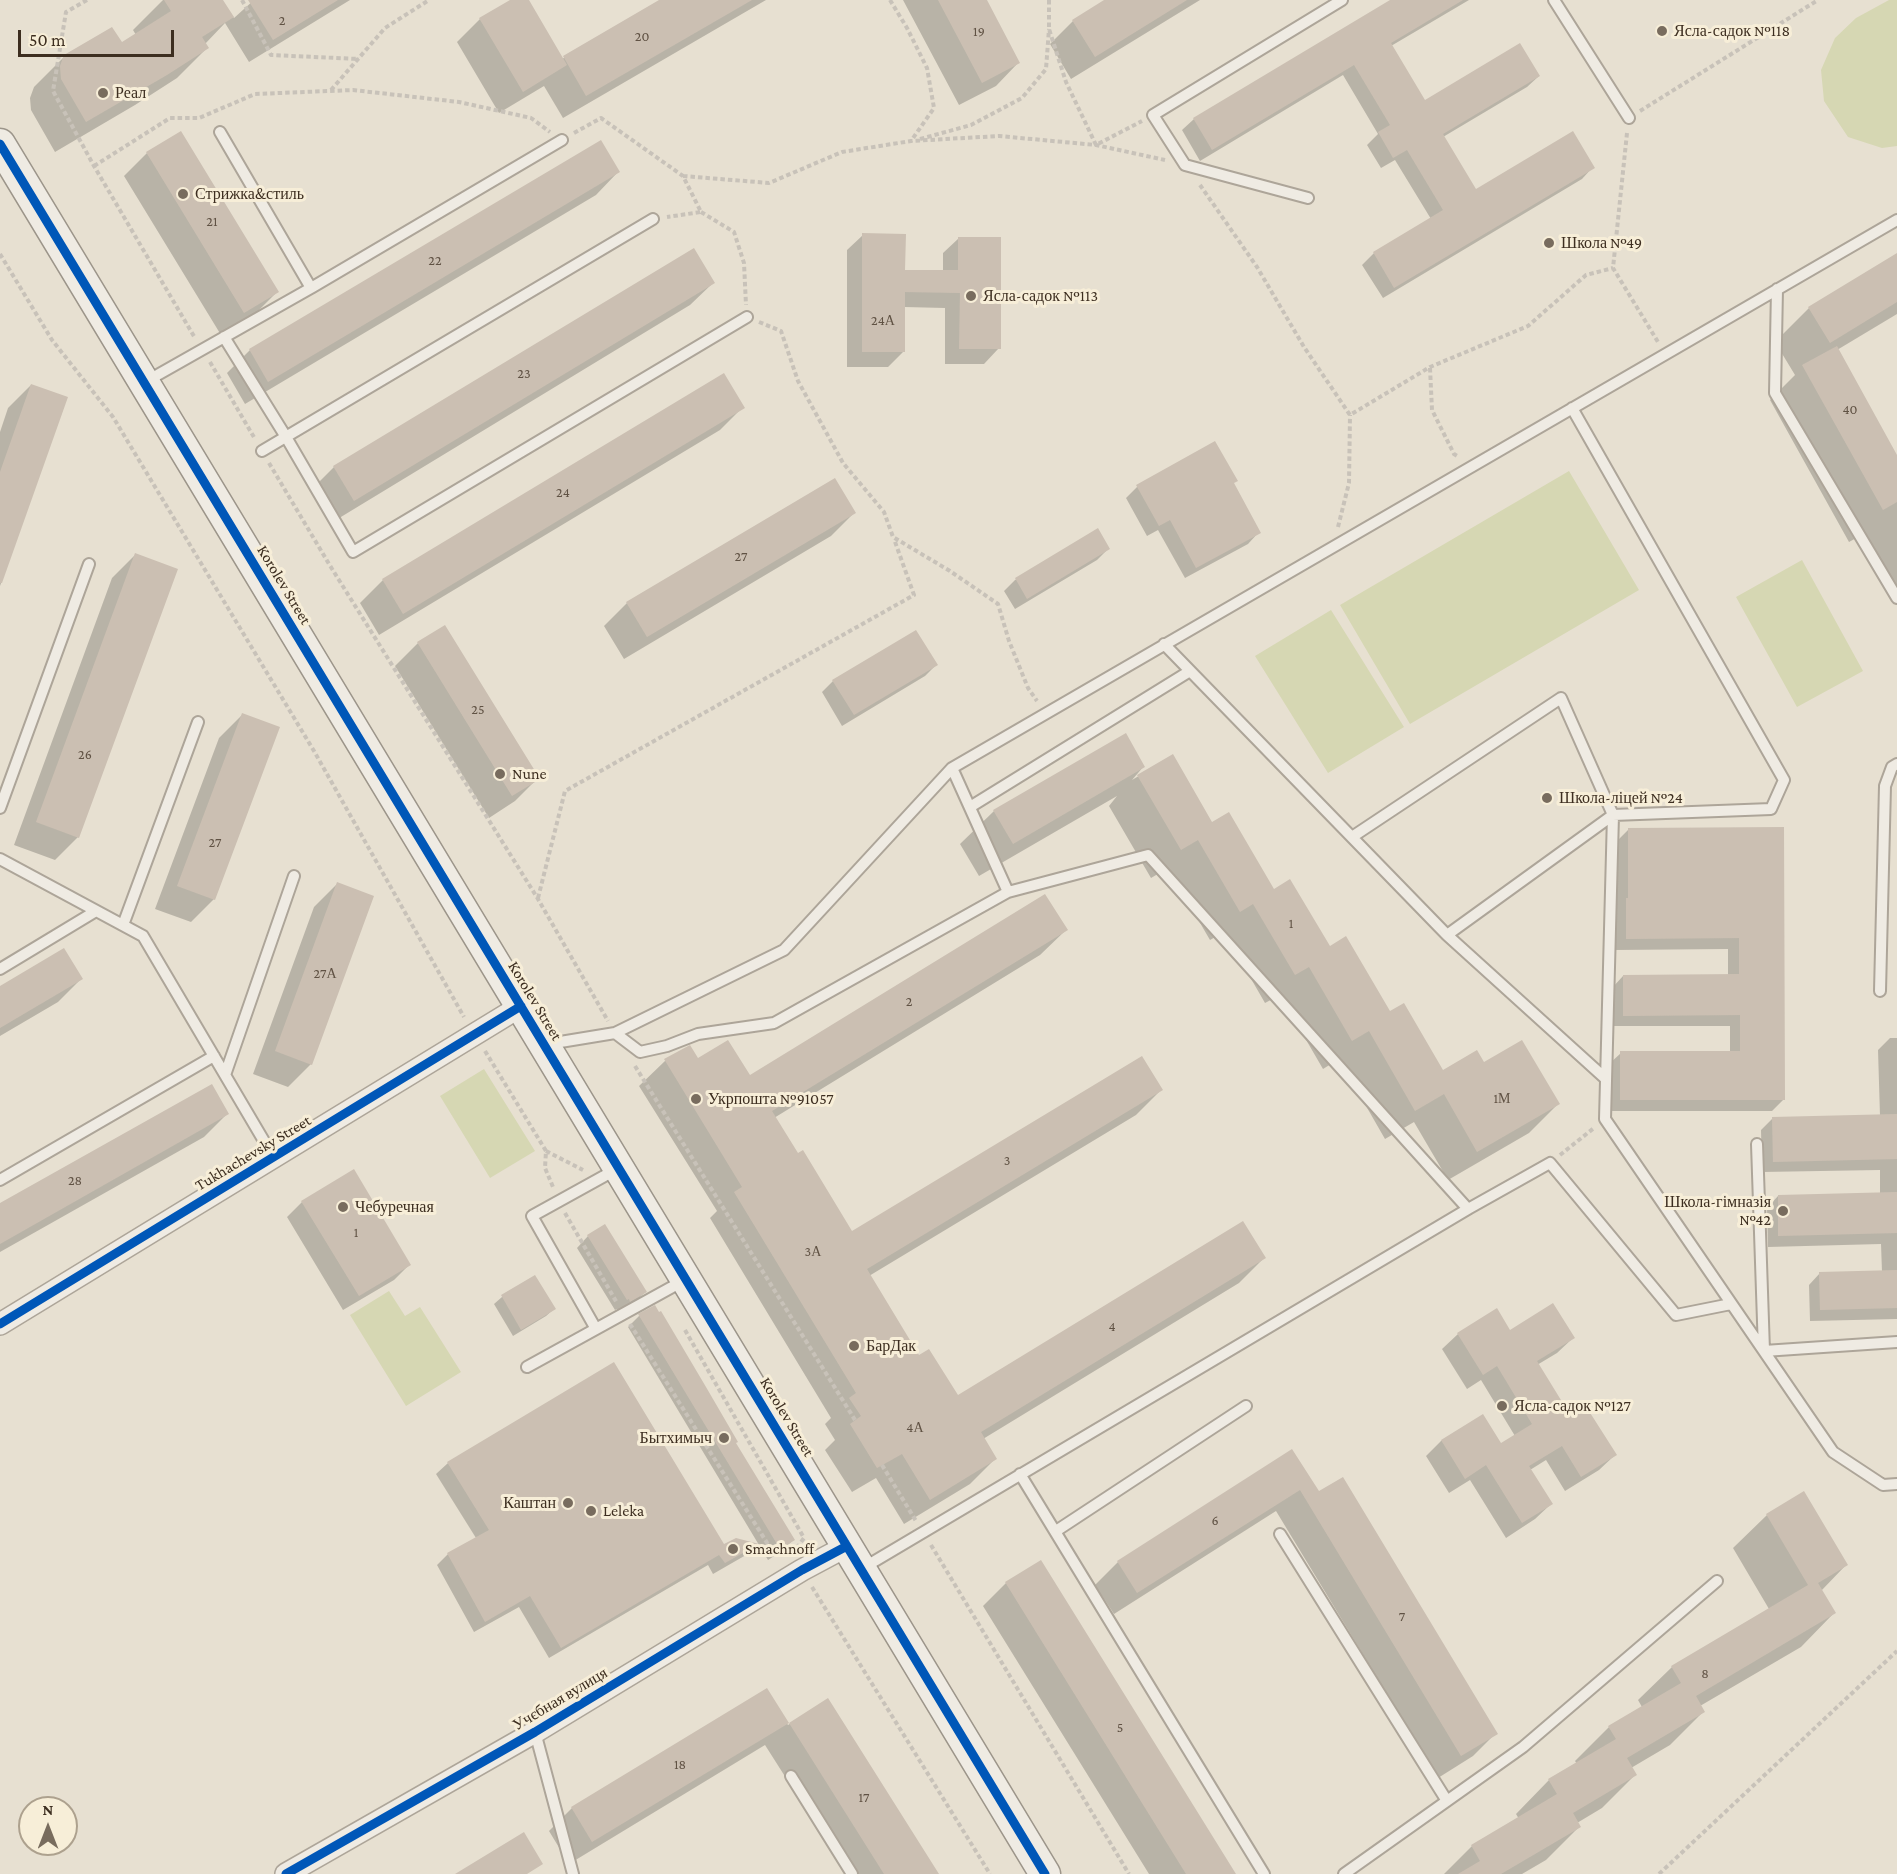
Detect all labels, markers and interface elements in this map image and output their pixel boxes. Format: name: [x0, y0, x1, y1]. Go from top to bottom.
house number: 2: [279, 13, 285, 29]
scale bar: [21, 18, 177, 56]
place label: Ясла-садок №118: [1674, 21, 1790, 41]
house number: 19: [973, 24, 985, 40]
marker: Ясла-садок №118: [1655, 24, 1669, 38]
house number: 20: [635, 29, 649, 45]
text: 50 m: [29, 30, 66, 50]
place label: Реал: [115, 83, 146, 103]
marker: Реал: [96, 86, 110, 100]
place label: Стрижка&стиль: [195, 184, 304, 204]
marker: Стрижка&стиль: [176, 187, 190, 201]
house number: 21: [206, 214, 218, 230]
place label: Школа №49: [1561, 233, 1642, 253]
marker: Школа №49: [1542, 236, 1556, 250]
house number: 22: [428, 253, 442, 269]
place label: Ясла-садок №113: [983, 286, 1098, 306]
marker: Ясла-садок №113: [964, 289, 978, 303]
house number: 24А: [871, 313, 895, 329]
house number: 23: [517, 366, 531, 382]
house number: 40: [1842, 402, 1858, 418]
house number: 24: [556, 485, 570, 501]
street label: Korolev Street: [253, 542, 315, 628]
house number: 27: [735, 549, 747, 565]
house number: 25: [471, 702, 485, 718]
house number: 26: [78, 747, 92, 763]
place label: Nune: [512, 764, 547, 784]
marker: Nune: [493, 767, 507, 781]
place label: Школа-ліцей №24: [1559, 788, 1683, 808]
marker: Школа-ліцей №24: [1540, 791, 1554, 805]
house number: 27: [209, 835, 221, 851]
house number: 1: [1289, 916, 1293, 932]
street label: Korolev Street: [504, 958, 566, 1044]
house number: 27А: [313, 966, 337, 982]
house number: 2: [906, 994, 912, 1010]
place label: Укрпошта №91057: [708, 1089, 834, 1109]
house number: 1М: [1493, 1091, 1511, 1107]
marker: Укрпошта №91057: [689, 1092, 703, 1106]
street label: Tukhachevsky Street: [192, 1111, 314, 1195]
house number: 3: [1004, 1153, 1010, 1169]
house number: 28: [68, 1173, 82, 1189]
place label: Школа-гімназія №42: [1664, 1192, 1771, 1230]
place label: Чебуречная: [355, 1197, 434, 1217]
marker: Чебуречная: [336, 1200, 350, 1214]
marker: Школа-гімназія №42: [1776, 1204, 1790, 1218]
house number: 1: [354, 1225, 358, 1241]
house number: 3А: [805, 1244, 821, 1260]
house number: 4: [1108, 1319, 1116, 1335]
place label: БарДак: [866, 1336, 916, 1356]
marker: БарДак: [847, 1339, 861, 1353]
street label: Korolev Street: [756, 1374, 818, 1460]
place label: Ясла-садок №127: [1514, 1396, 1631, 1416]
marker: Ясла-садок №127: [1495, 1399, 1509, 1413]
house number: 4А: [906, 1420, 924, 1436]
place label: Бытхимыч: [640, 1428, 712, 1448]
marker: Бытхимыч: [717, 1431, 731, 1445]
place label: Каштан: [503, 1493, 556, 1513]
marker: Каштан: [561, 1496, 575, 1510]
place label: Leleka: [603, 1501, 644, 1521]
marker: Leleka: [584, 1504, 598, 1518]
house number: 6: [1211, 1513, 1219, 1529]
place label: Smachnoff: [745, 1539, 814, 1559]
marker: Smachnoff: [726, 1542, 740, 1556]
house number: 7: [1399, 1609, 1405, 1625]
street label: Учєбная вулиця: [509, 1663, 611, 1735]
house number: 8: [1701, 1666, 1709, 1682]
house number: 5: [1117, 1720, 1123, 1736]
house number: 18: [674, 1757, 686, 1773]
house number: 17: [858, 1790, 870, 1806]
north arrow: [18, 1796, 78, 1856]
text: N: [43, 1801, 53, 1818]

